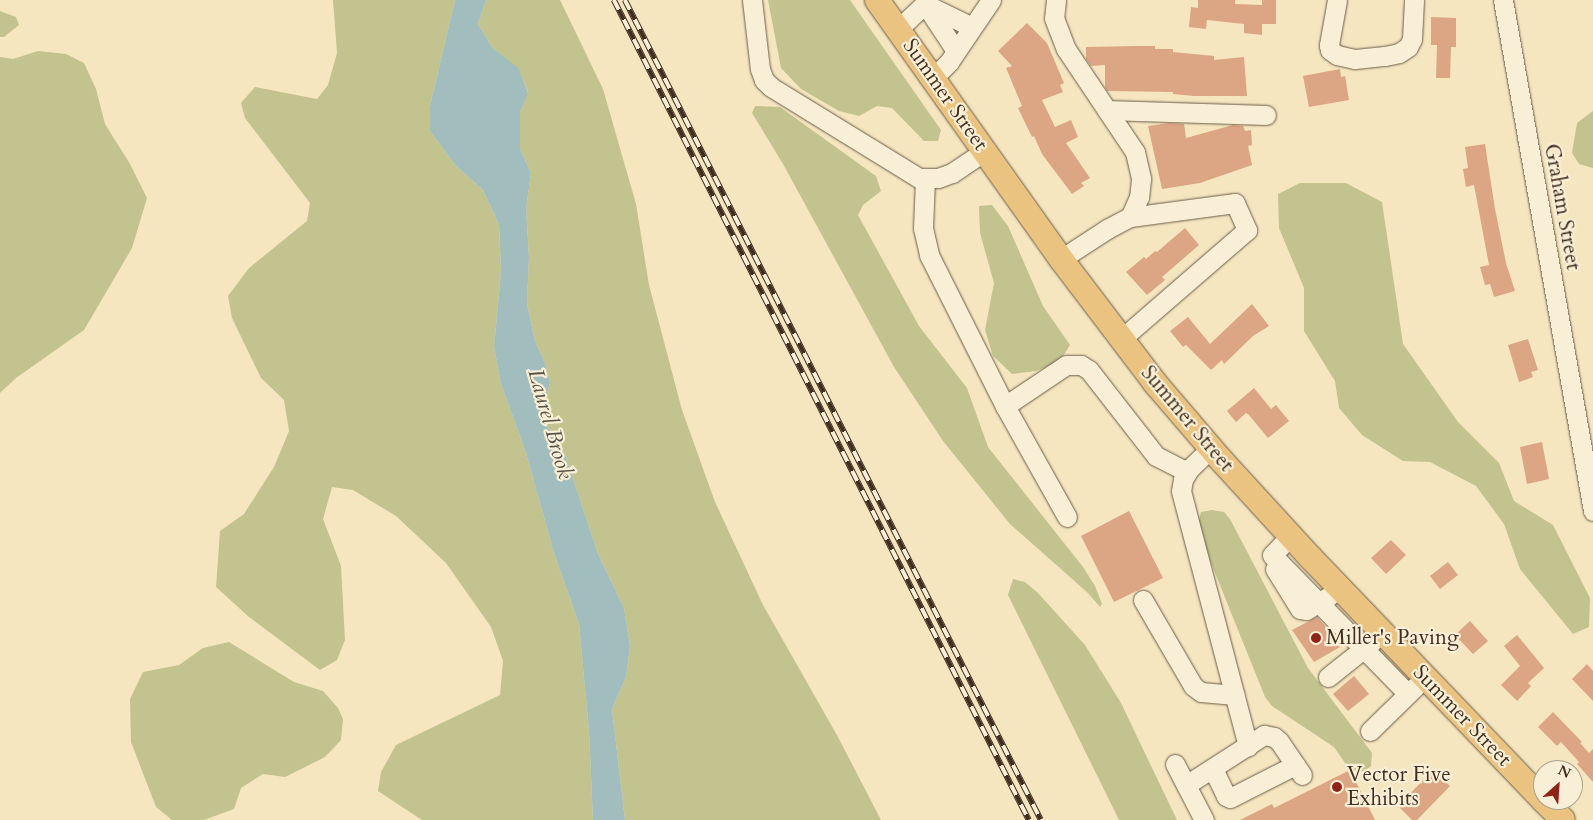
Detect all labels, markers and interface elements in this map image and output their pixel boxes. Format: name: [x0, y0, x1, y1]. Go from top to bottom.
street label: Summer Street: [897, 34, 993, 156]
street label: Graham Street: [1538, 142, 1586, 272]
street label: Summer Street: [1135, 361, 1239, 477]
water label: Laurel Brook: [522, 366, 578, 482]
place label: Miller's Paving: [1326, 625, 1459, 651]
marker: Miller's Paving: [1310, 632, 1322, 644]
street label: Summer Street: [1407, 660, 1517, 772]
north arrow: [1533, 760, 1583, 810]
text: N: [1555, 761, 1574, 783]
place label: Vector Five Exhibits: [1347, 762, 1451, 812]
marker: Vector Five Exhibits: [1331, 781, 1343, 793]

